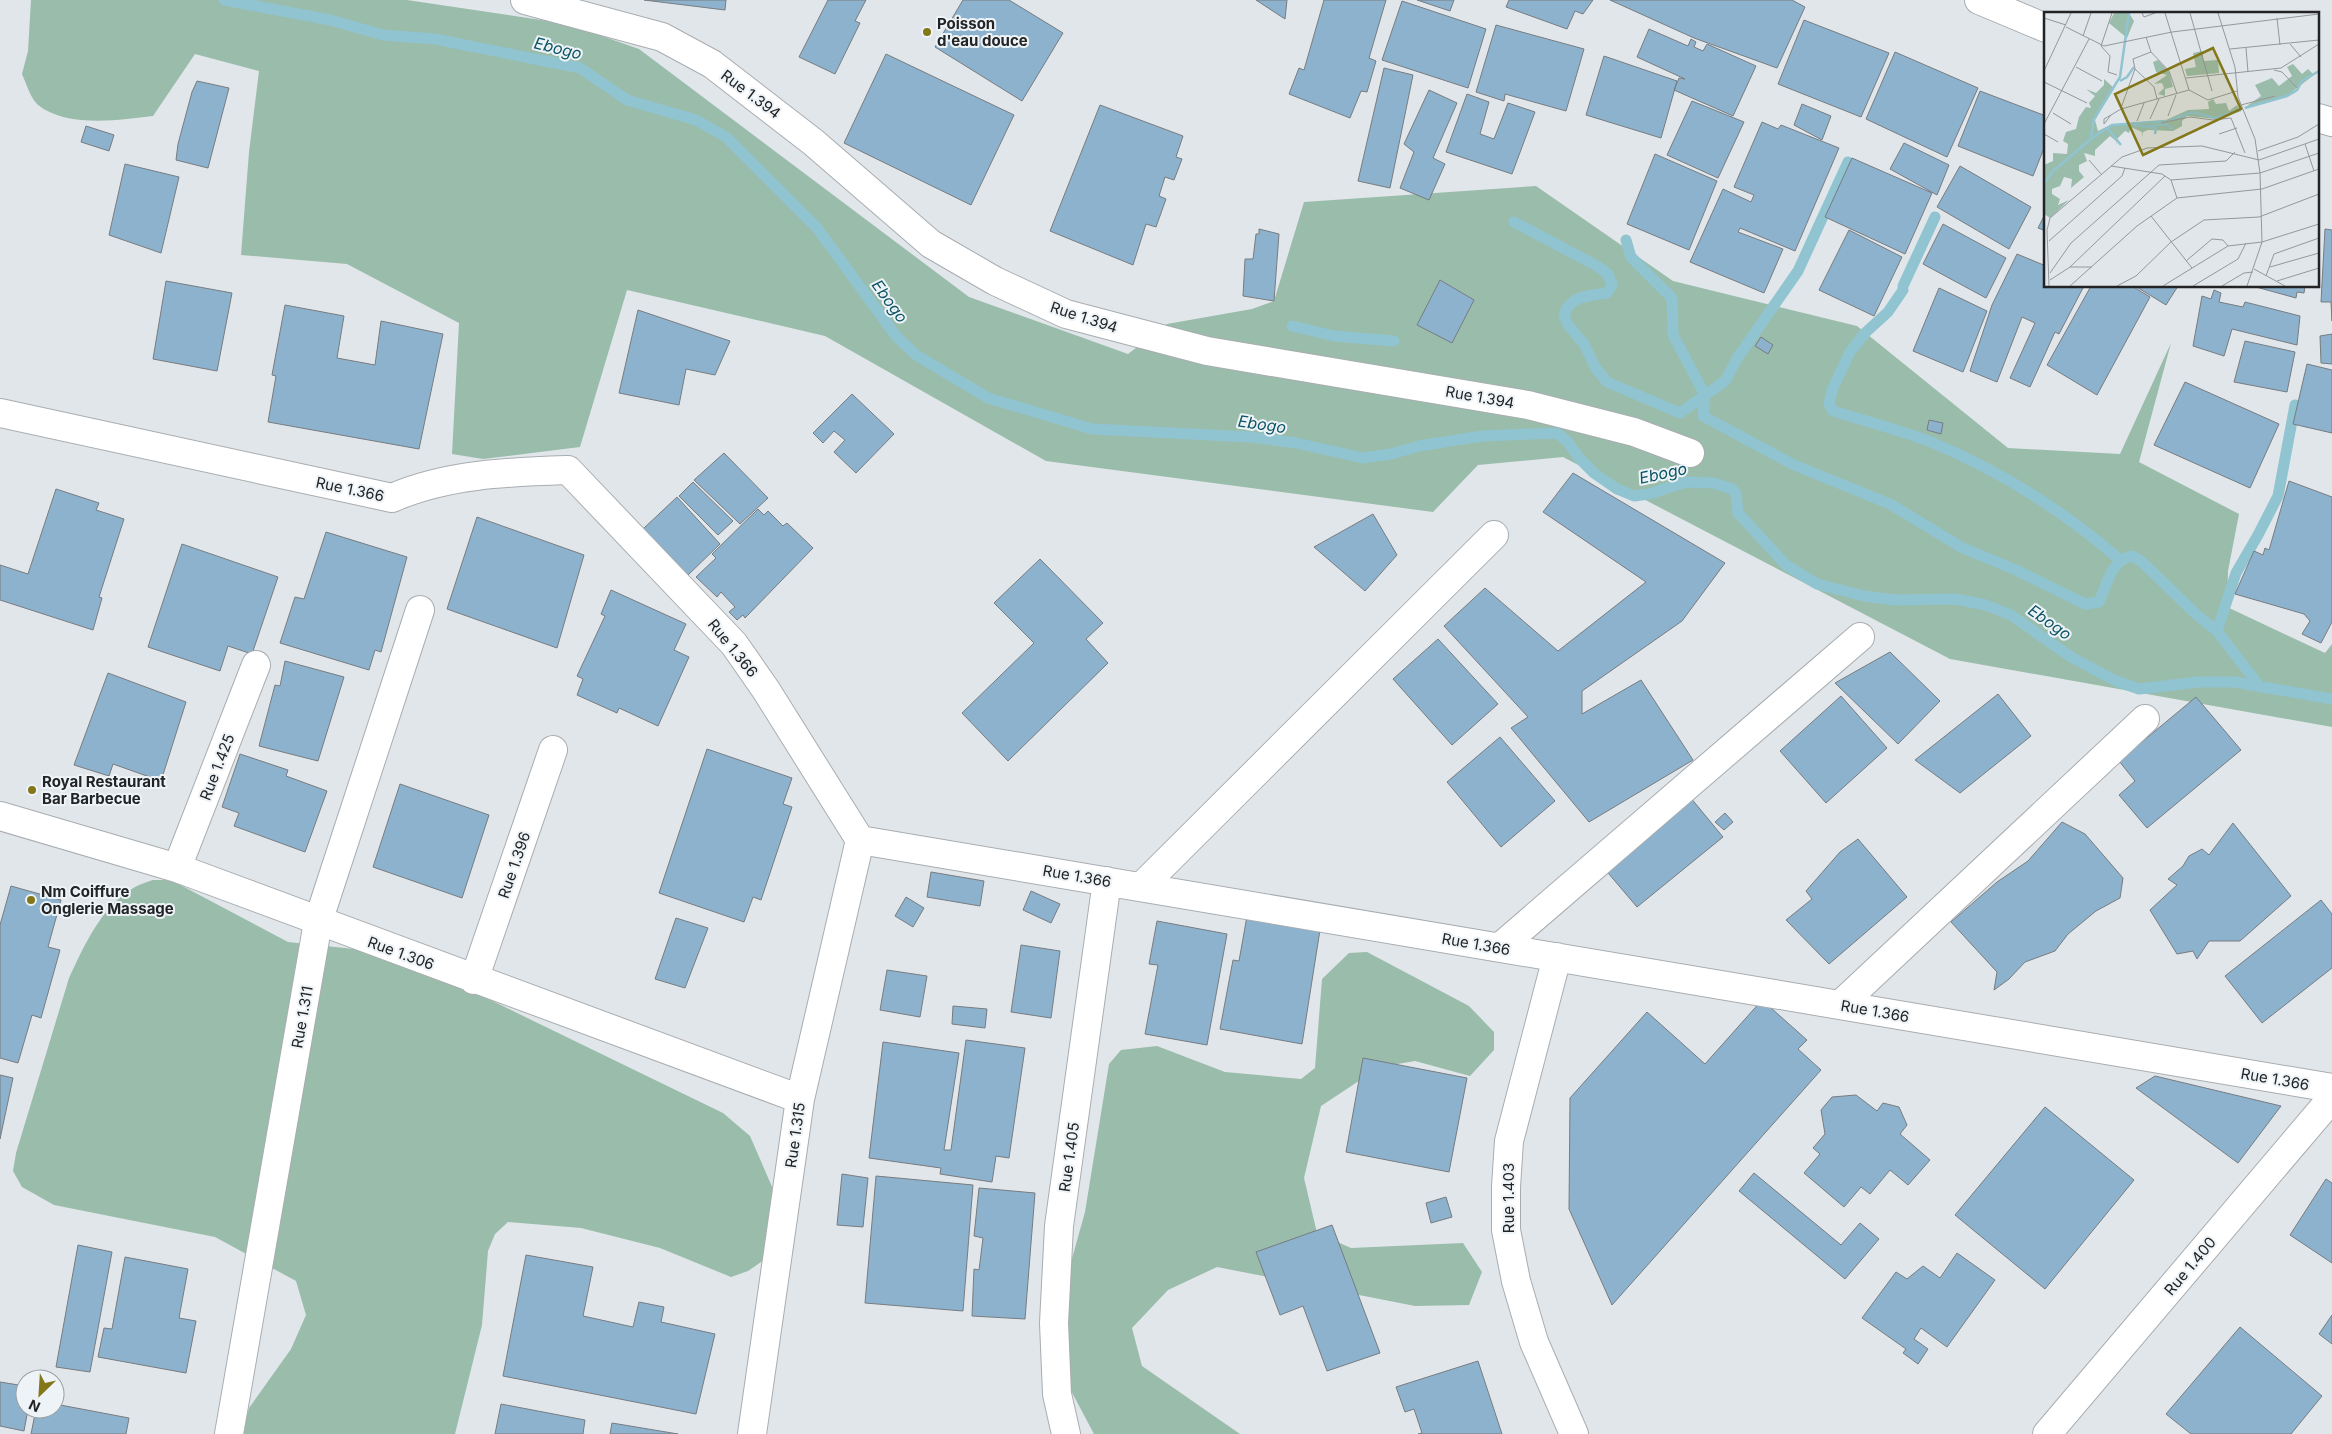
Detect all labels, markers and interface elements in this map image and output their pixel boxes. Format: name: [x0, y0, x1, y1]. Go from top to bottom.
inset map: [2044, 12, 2320, 288]
place label: Poisson d'eau douce: [937, 14, 1028, 50]
marker: Poisson d'eau douce: [921, 26, 933, 38]
water label: Ebogo: [532, 32, 584, 64]
street label: Rue 1.394: [717, 65, 785, 123]
water label: Ebogo: [868, 276, 912, 326]
street label: Rue 1.394: [1048, 297, 1120, 337]
street label: Rue 1.394: [1444, 382, 1516, 412]
water label: Ebogo: [1237, 411, 1287, 437]
water label: Ebogo: [1637, 458, 1689, 488]
street label: Rue 1.366: [314, 472, 386, 506]
water label: Ebogo: [2024, 600, 2076, 644]
street label: Rue 1.366: [704, 615, 762, 681]
street label: Rue 1.425: [196, 731, 238, 803]
place label: Royal Restaurant Bar Barbecue: [42, 772, 166, 808]
marker: Royal Restaurant Bar Barbecue: [26, 784, 38, 796]
street label: Rue 1.396: [494, 829, 534, 901]
street label: Rue 1.366: [1041, 861, 1113, 891]
place label: Nm Coiffure Onglerie Massage: [41, 882, 174, 918]
marker: Nm Coiffure Onglerie Massage: [25, 894, 37, 906]
street label: Rue 1.366: [1440, 929, 1512, 959]
street label: Rue 1.306: [365, 932, 437, 974]
street label: Rue 1.311: [287, 984, 317, 1050]
street label: Rue 1.366: [1839, 996, 1911, 1026]
street label: Rue 1.366: [2239, 1064, 2311, 1094]
street label: Rue 1.315: [781, 1101, 809, 1169]
street label: Rue 1.405: [1055, 1121, 1083, 1193]
street label: Rue 1.403: [1499, 1163, 1518, 1233]
street label: Rue 1.400: [2160, 1233, 2220, 1299]
north arrow: [15, 1369, 65, 1419]
text: N: [26, 1396, 43, 1416]

